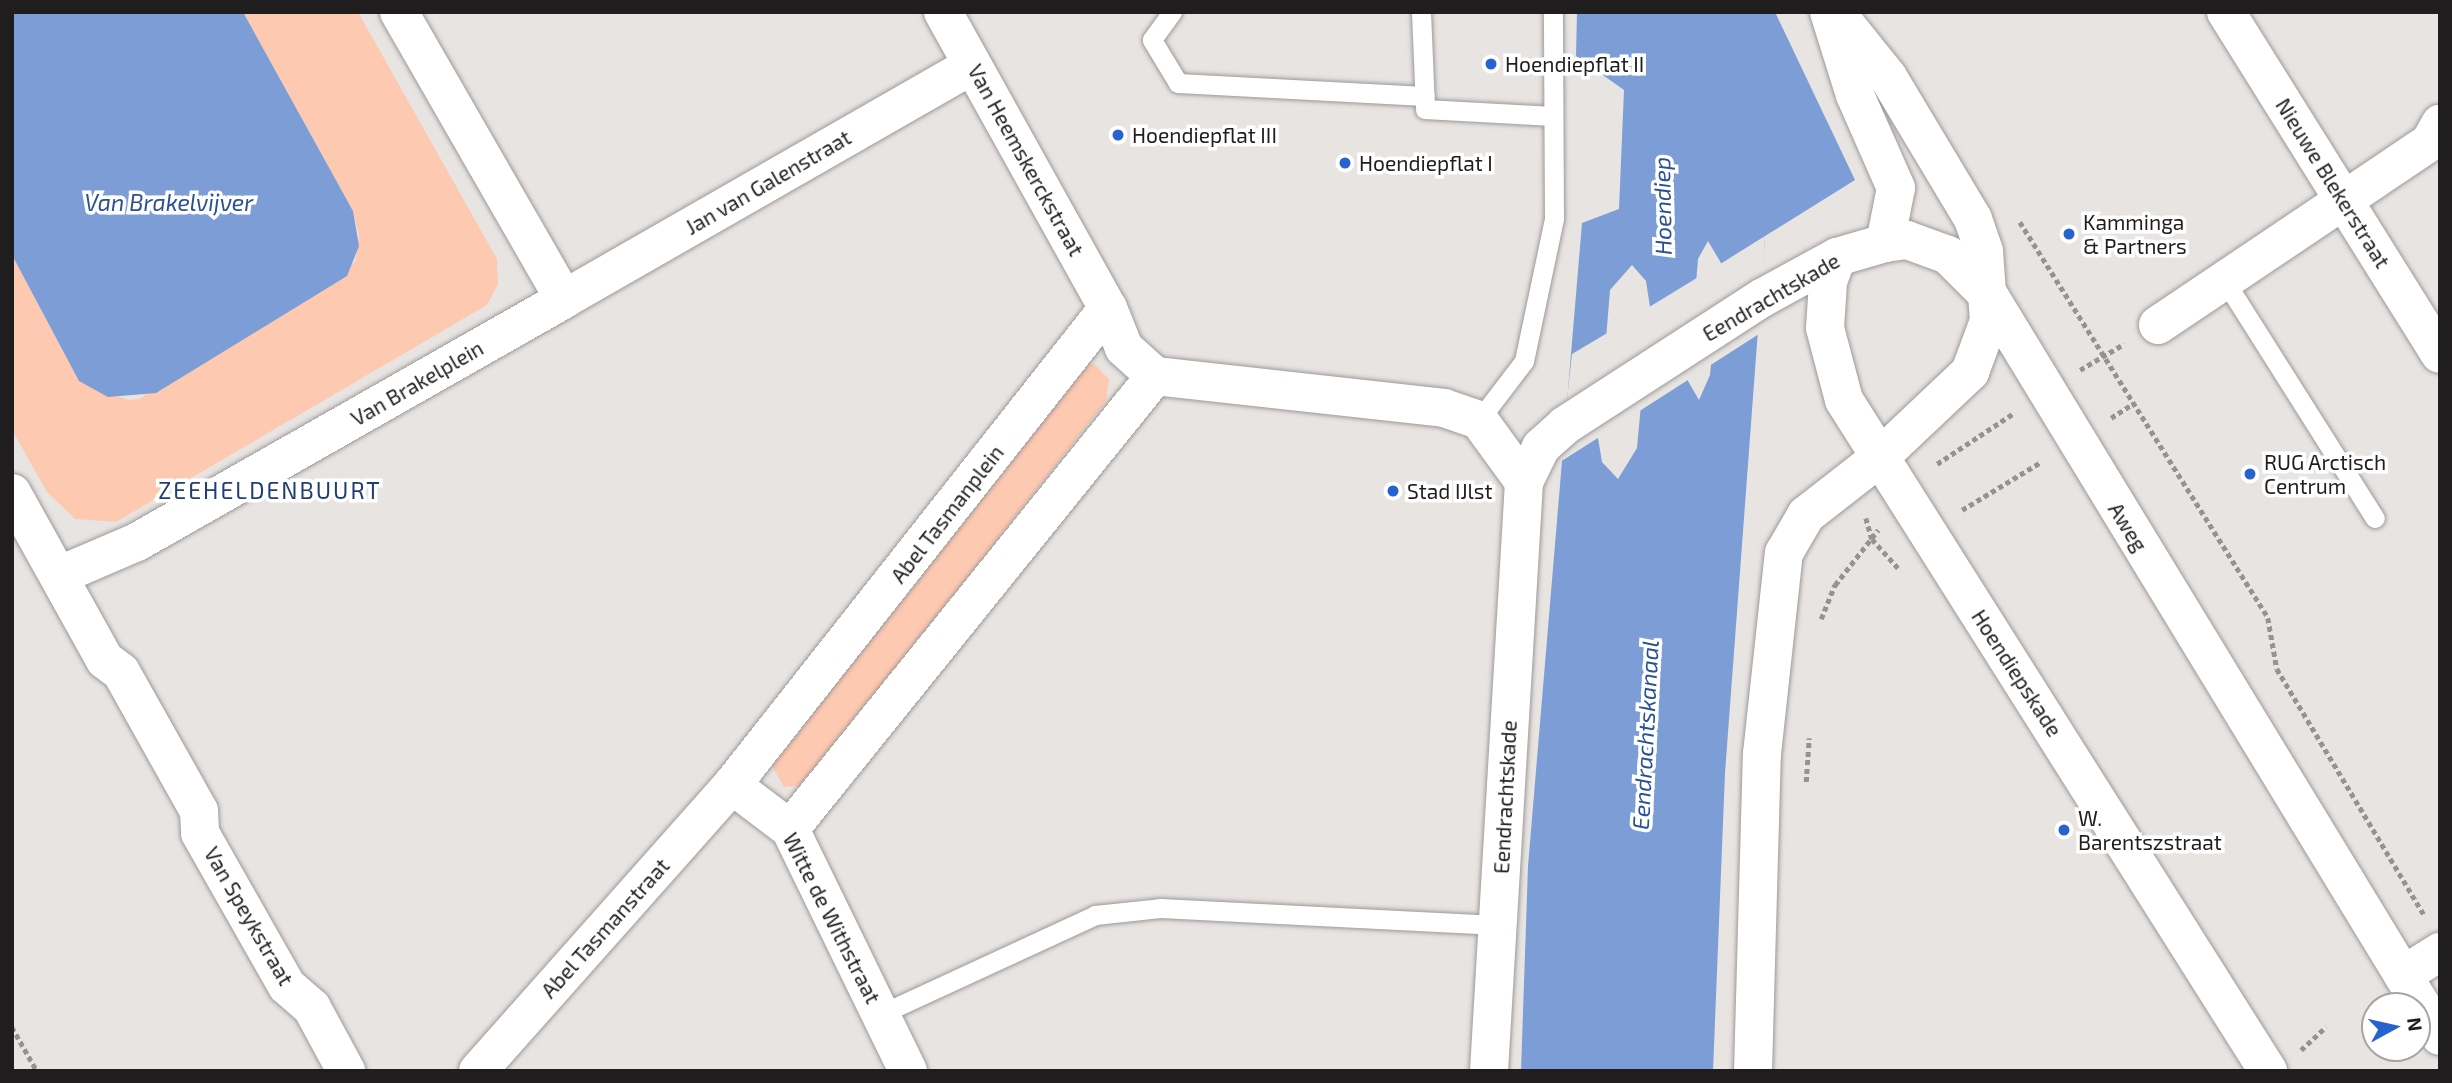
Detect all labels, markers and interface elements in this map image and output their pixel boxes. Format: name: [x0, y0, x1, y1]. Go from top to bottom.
place label: Hoendiepflat II: [1505, 51, 1644, 77]
marker: Hoendiepflat II: [1483, 56, 1499, 72]
street label: Van Heemskerckstraat: [963, 60, 1089, 260]
street label: Nieuwe Blekerstraat: [2271, 94, 2395, 272]
place label: Hoendiepflat III: [1132, 122, 1277, 148]
street label: Jan van Galenstraat: [680, 124, 856, 240]
marker: Hoendiepflat III: [1110, 127, 1126, 143]
place label: Hoendiepflat I: [1359, 150, 1493, 176]
marker: Hoendiepflat I: [1337, 155, 1353, 171]
water label: Hoendiep: [1647, 157, 1677, 255]
water label: Van Brakelvijver: [85, 188, 253, 216]
place label: Kamminga & Partners: [2083, 209, 2187, 259]
marker: Kamminga & Partners: [2061, 226, 2077, 242]
street label: Eendrachtskade: [1698, 248, 1844, 346]
street label: Van Brakelplein: [346, 335, 488, 431]
street label: Abel Tasmanplein: [885, 440, 1009, 588]
place label: RUG Arctisch Centrum: [2264, 449, 2387, 499]
marker: RUG Arctisch Centrum: [2242, 466, 2258, 482]
district label: ZEEHELDENBUURT: [160, 476, 380, 504]
place label: Stad IJlst: [1407, 478, 1492, 504]
marker: Stad IJlst: [1385, 483, 1401, 499]
street label: Aweg: [2103, 498, 2153, 556]
street label: Hoendiepskade: [1967, 605, 2067, 741]
water label: Eendrachtskanaal: [1626, 639, 1664, 831]
street label: Eendrachtskade: [1488, 720, 1522, 874]
place label: W. Barentszstraat: [2078, 805, 2222, 855]
marker: W. Barentszstraat: [2056, 822, 2072, 838]
street label: Witte de Withstraat: [778, 828, 886, 1008]
street label: Van Speykstraat: [199, 842, 299, 990]
street label: Abel Tasmanstraat: [535, 853, 675, 1003]
north arrow: [2361, 992, 2431, 1062]
text: N: [2403, 1016, 2428, 1033]

